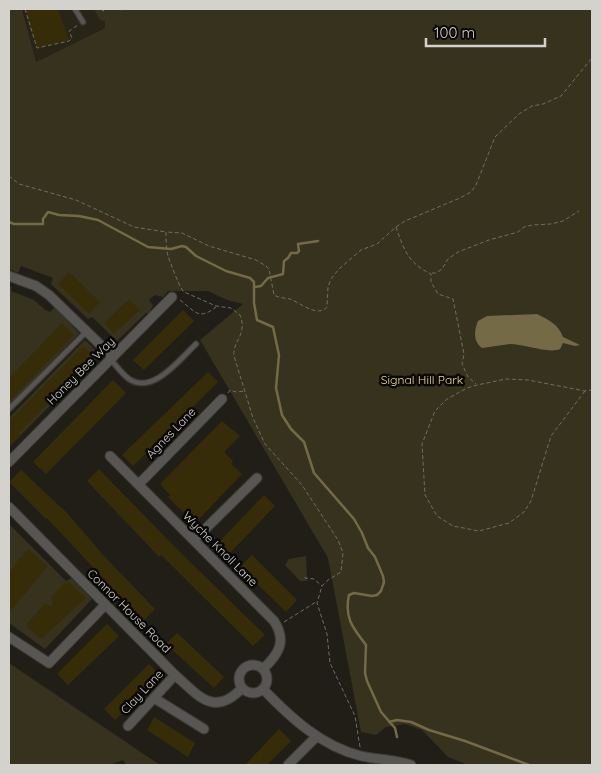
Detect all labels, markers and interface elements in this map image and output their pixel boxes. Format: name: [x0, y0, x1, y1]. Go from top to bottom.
scale bar: [426, 15, 545, 47]
text: 100 m: [434, 23, 475, 42]
street label: Honey Bee Way: [44, 334, 118, 408]
park label: Signal Hill Park: [381, 372, 463, 387]
street label: Agnes Lane: [143, 404, 199, 461]
street label: Wyche Knoll Lane: [180, 508, 261, 589]
street label: Connor House Road: [84, 566, 174, 656]
street label: Clay Lane: [117, 666, 166, 717]

